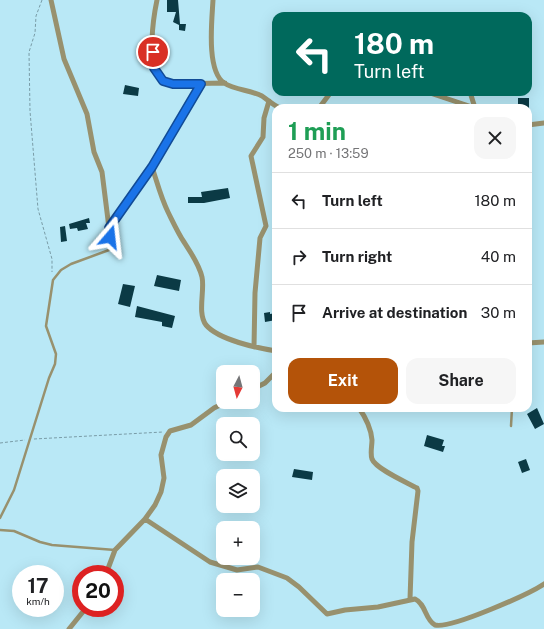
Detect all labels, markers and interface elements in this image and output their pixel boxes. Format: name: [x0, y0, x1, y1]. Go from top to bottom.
text: 180 m: [354, 27, 434, 60]
icon: left: [288, 28, 340, 80]
pin: [136, 35, 170, 69]
icon: arrive: [142, 41, 164, 63]
text: Turn left: [354, 61, 424, 82]
text: 1 min: [288, 117, 346, 145]
button: close: [474, 117, 516, 159]
text: 250 m · 13:59: [288, 146, 369, 161]
icon: left: [288, 190, 310, 212]
text: Turn left: [322, 192, 383, 209]
text: 180 m: [474, 192, 516, 209]
position arrow: [89, 216, 131, 258]
icon: right: [288, 246, 310, 268]
text: Turn right: [322, 248, 392, 265]
text: 40 m: [481, 248, 516, 265]
icon: arrive: [288, 302, 310, 324]
text: Arrive at destination: [322, 304, 467, 321]
text: 30 m: [481, 304, 516, 321]
button: Exit: [288, 358, 398, 404]
button: Share: [406, 358, 516, 404]
north arrow: [216, 365, 260, 409]
map controls: [216, 365, 260, 617]
button: search: [216, 417, 260, 461]
button: layers: [216, 469, 260, 513]
button: +: [216, 521, 260, 565]
speed limit sign: 20: [72, 565, 124, 617]
button: −: [216, 573, 260, 617]
text: 17: [27, 574, 49, 598]
text: km/h: [26, 595, 50, 607]

